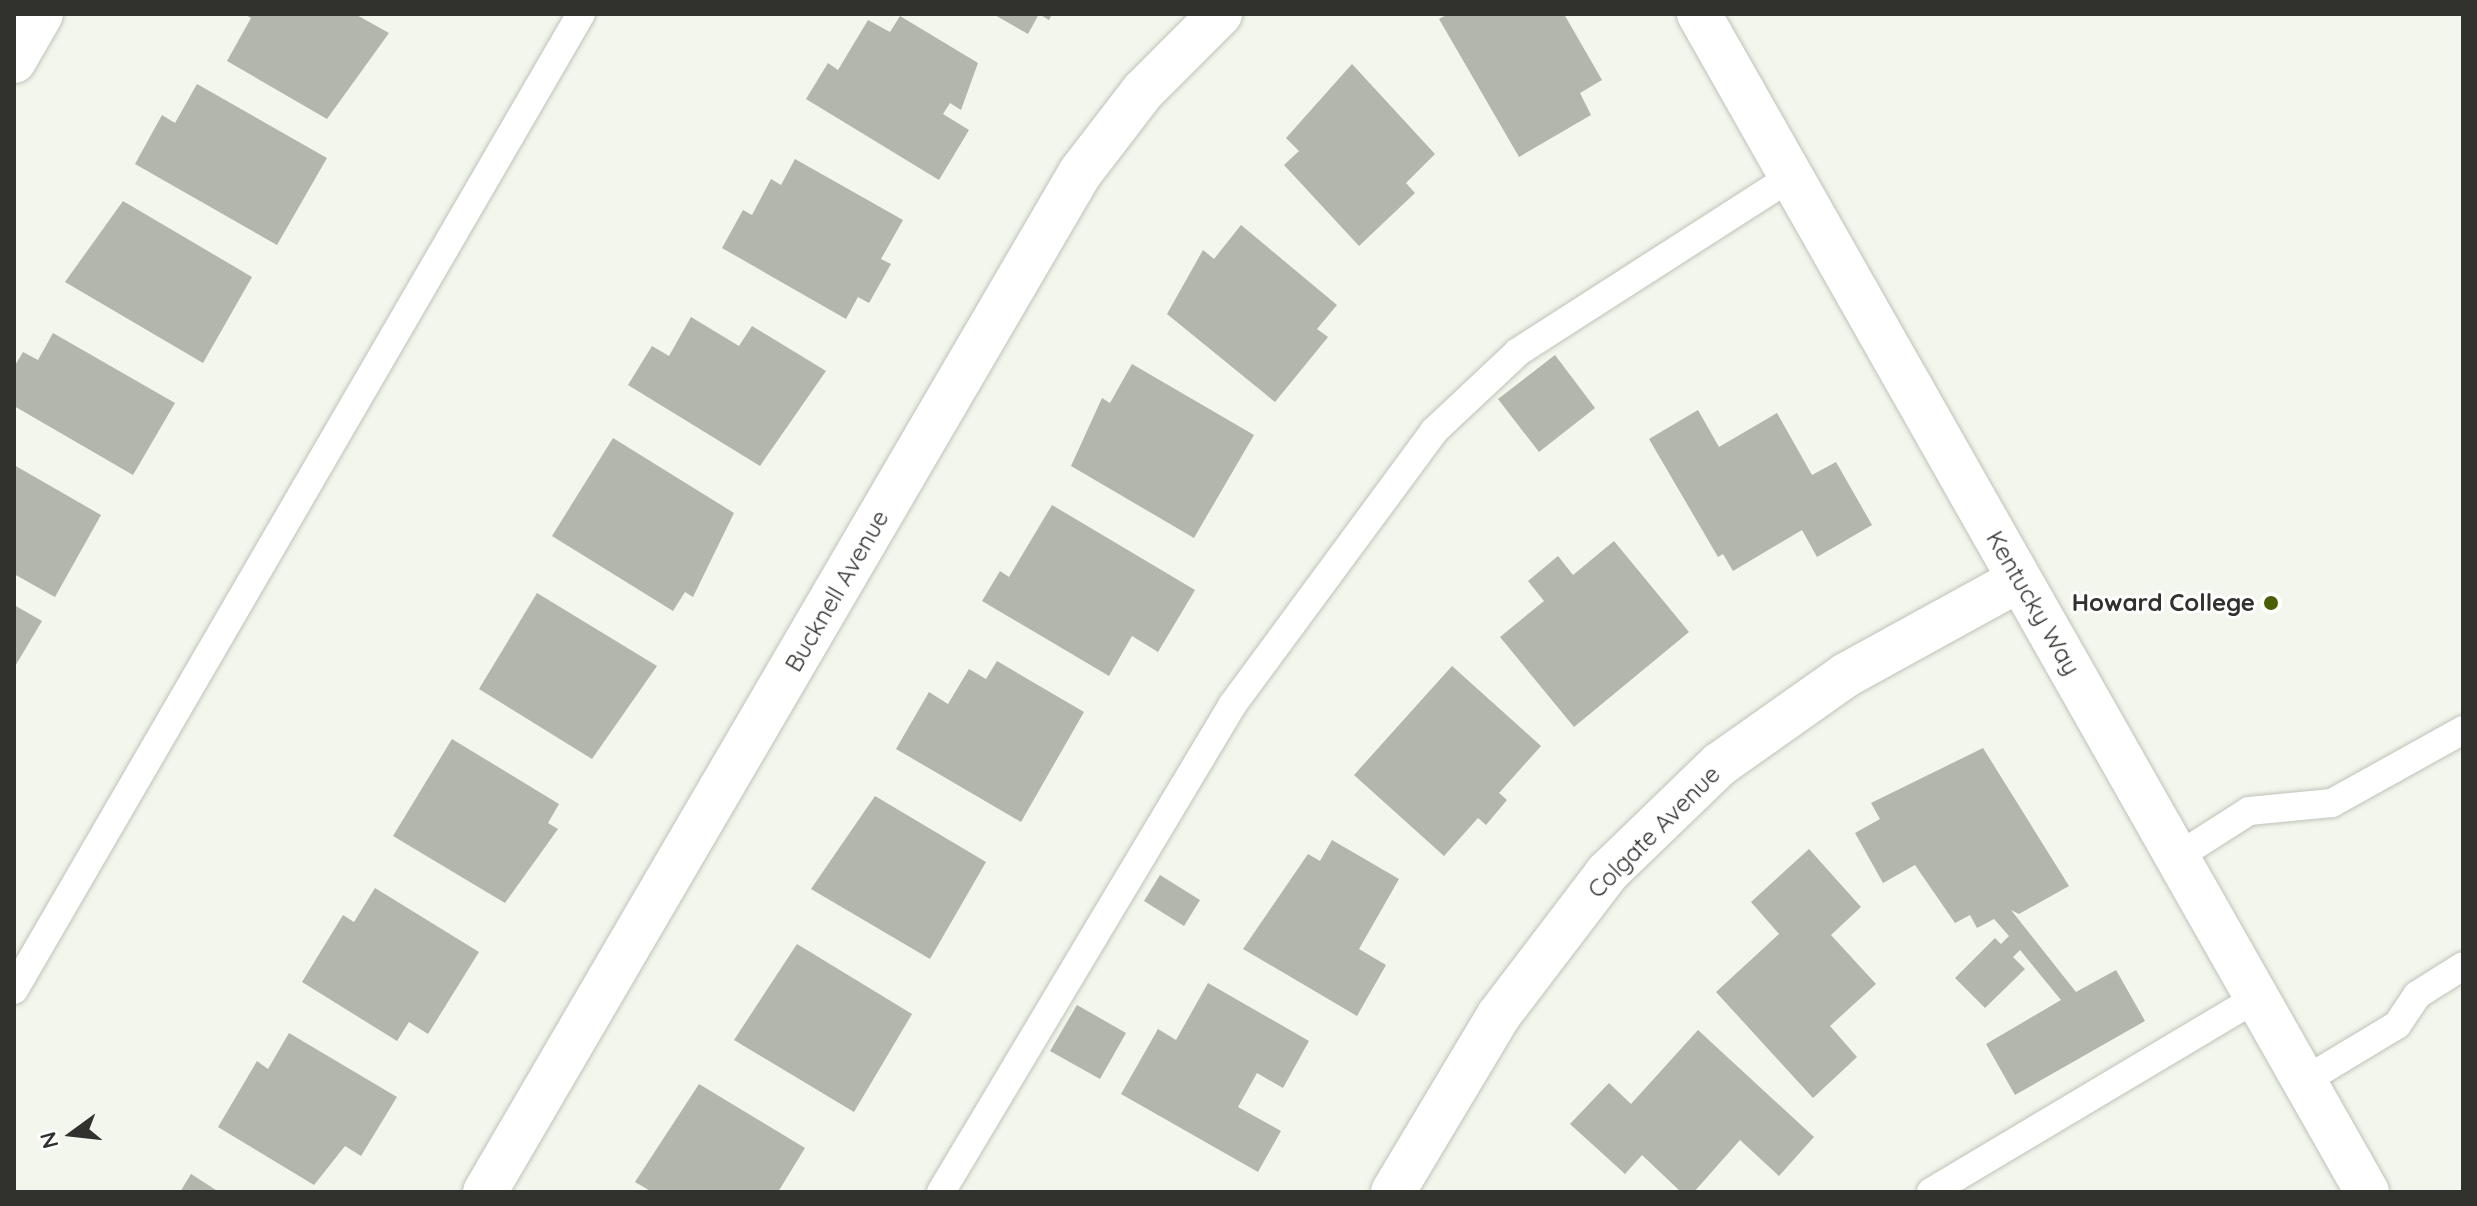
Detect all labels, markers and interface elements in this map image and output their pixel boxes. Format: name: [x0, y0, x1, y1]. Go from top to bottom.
street label: Bucknell Avenue: [779, 505, 895, 677]
street label: Kentucky Way: [1980, 526, 2086, 680]
place label: Howard College: [2072, 589, 2255, 617]
marker: Howard College: [2262, 594, 2280, 612]
street label: Colgate Avenue: [1582, 760, 1726, 904]
north arrow: [32, 1094, 112, 1174]
text: N: [33, 1129, 64, 1152]

